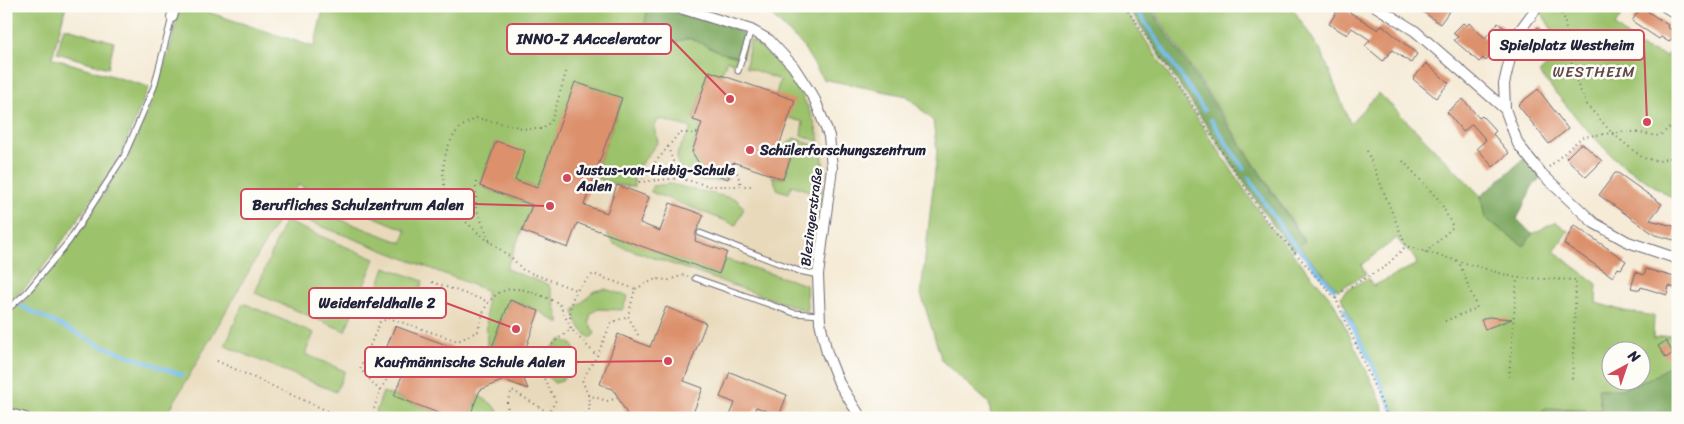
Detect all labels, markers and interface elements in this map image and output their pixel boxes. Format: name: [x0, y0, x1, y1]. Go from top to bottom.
callout: INNO-Z AAccelerator: [507, 24, 671, 54]
text: INNO-Z AAccelerator: [516, 26, 663, 52]
callout: Spielplatz Westheim: [1489, 30, 1644, 60]
text: Spielplatz Westheim: [1499, 32, 1635, 58]
district label: WESTHEIM: [1553, 59, 1635, 85]
place label: Schülerforschungszentrum: [759, 138, 926, 163]
marker: Schülerforschungszentrum: [744, 144, 756, 156]
place label: Justus-von-Liebig-Schule Aalen: [576, 158, 736, 199]
street label: Blezingerstraße: [793, 166, 830, 268]
marker: Justus-von-Liebig-Schule Aalen: [561, 172, 573, 184]
callout: Berufliches Schulzentrum Aalen: [241, 189, 474, 219]
text: Berufliches Schulzentrum Aalen: [252, 192, 465, 218]
callout: Weidenfeldhalle 2: [309, 288, 446, 318]
text: Weidenfeldhalle 2: [319, 290, 436, 316]
north arrow: [1602, 342, 1652, 392]
text: N: [1622, 343, 1646, 369]
callout: Kaufmännische Schule Aalen: [365, 347, 576, 377]
text: Kaufmännische Schule Aalen: [374, 349, 566, 375]

